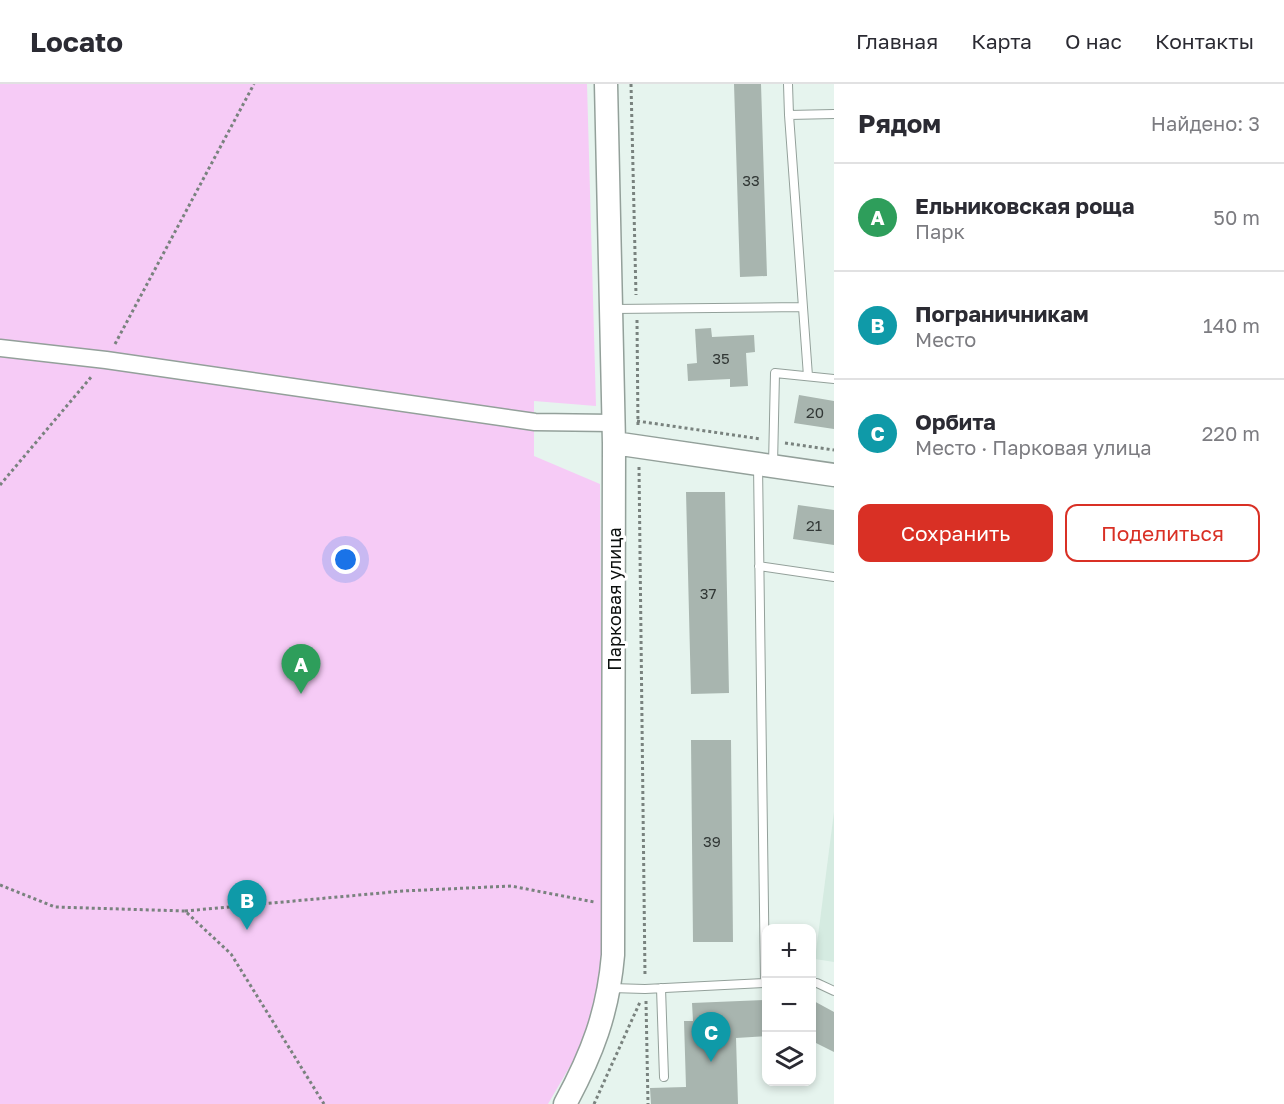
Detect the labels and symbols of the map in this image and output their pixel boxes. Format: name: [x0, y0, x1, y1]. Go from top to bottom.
house number: 33: [742, 171, 760, 189]
house number: 35: [712, 349, 730, 367]
house number: 20: [806, 403, 824, 421]
house number: 21: [806, 516, 822, 534]
street label: Парковая улица: [603, 527, 625, 671]
your location: [331, 545, 360, 574]
house number: 37: [700, 584, 716, 602]
pin: A: [282, 644, 320, 694]
house number: 39: [703, 832, 721, 850]
pin: B: [228, 880, 266, 930]
pin: C: [692, 1012, 730, 1062]

